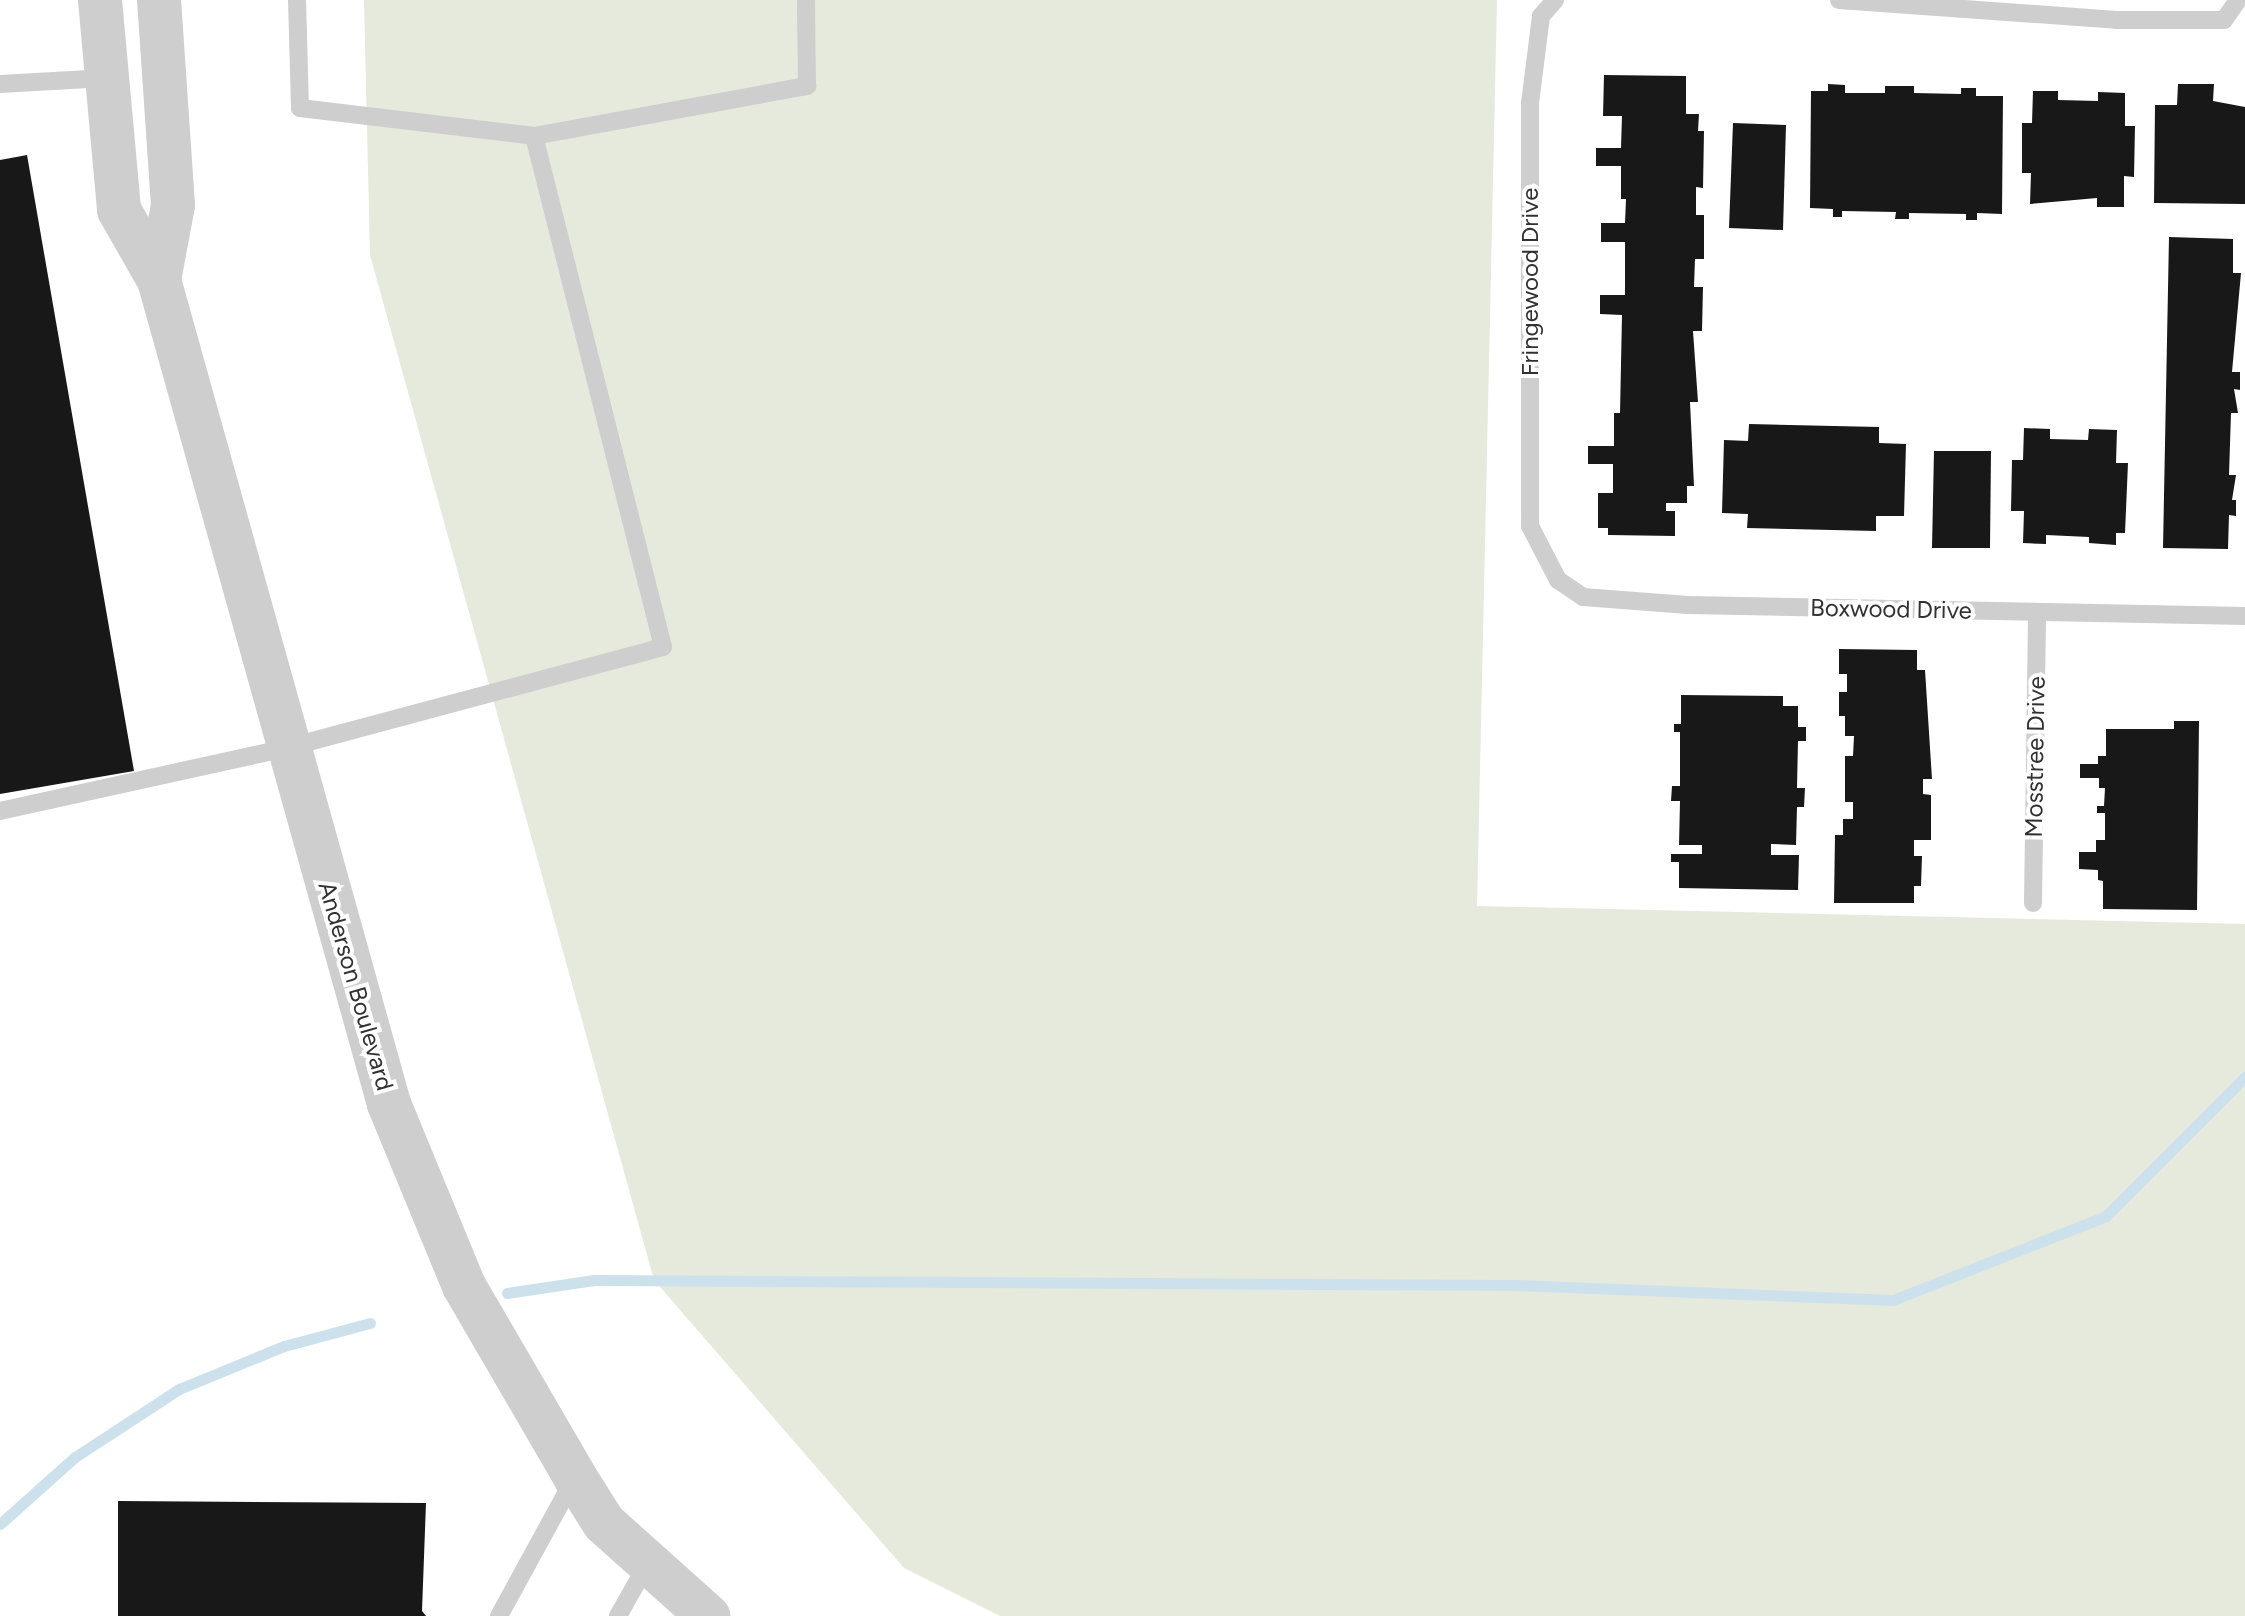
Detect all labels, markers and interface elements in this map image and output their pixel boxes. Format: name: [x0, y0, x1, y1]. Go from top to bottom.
street label: Fringewood Drive: [1516, 188, 1544, 376]
street label: Boxwood Drive: [1810, 593, 1972, 625]
street label: Mosstree Drive: [2019, 676, 2051, 838]
street label: Anderson Boulevard: [312, 878, 400, 1094]

